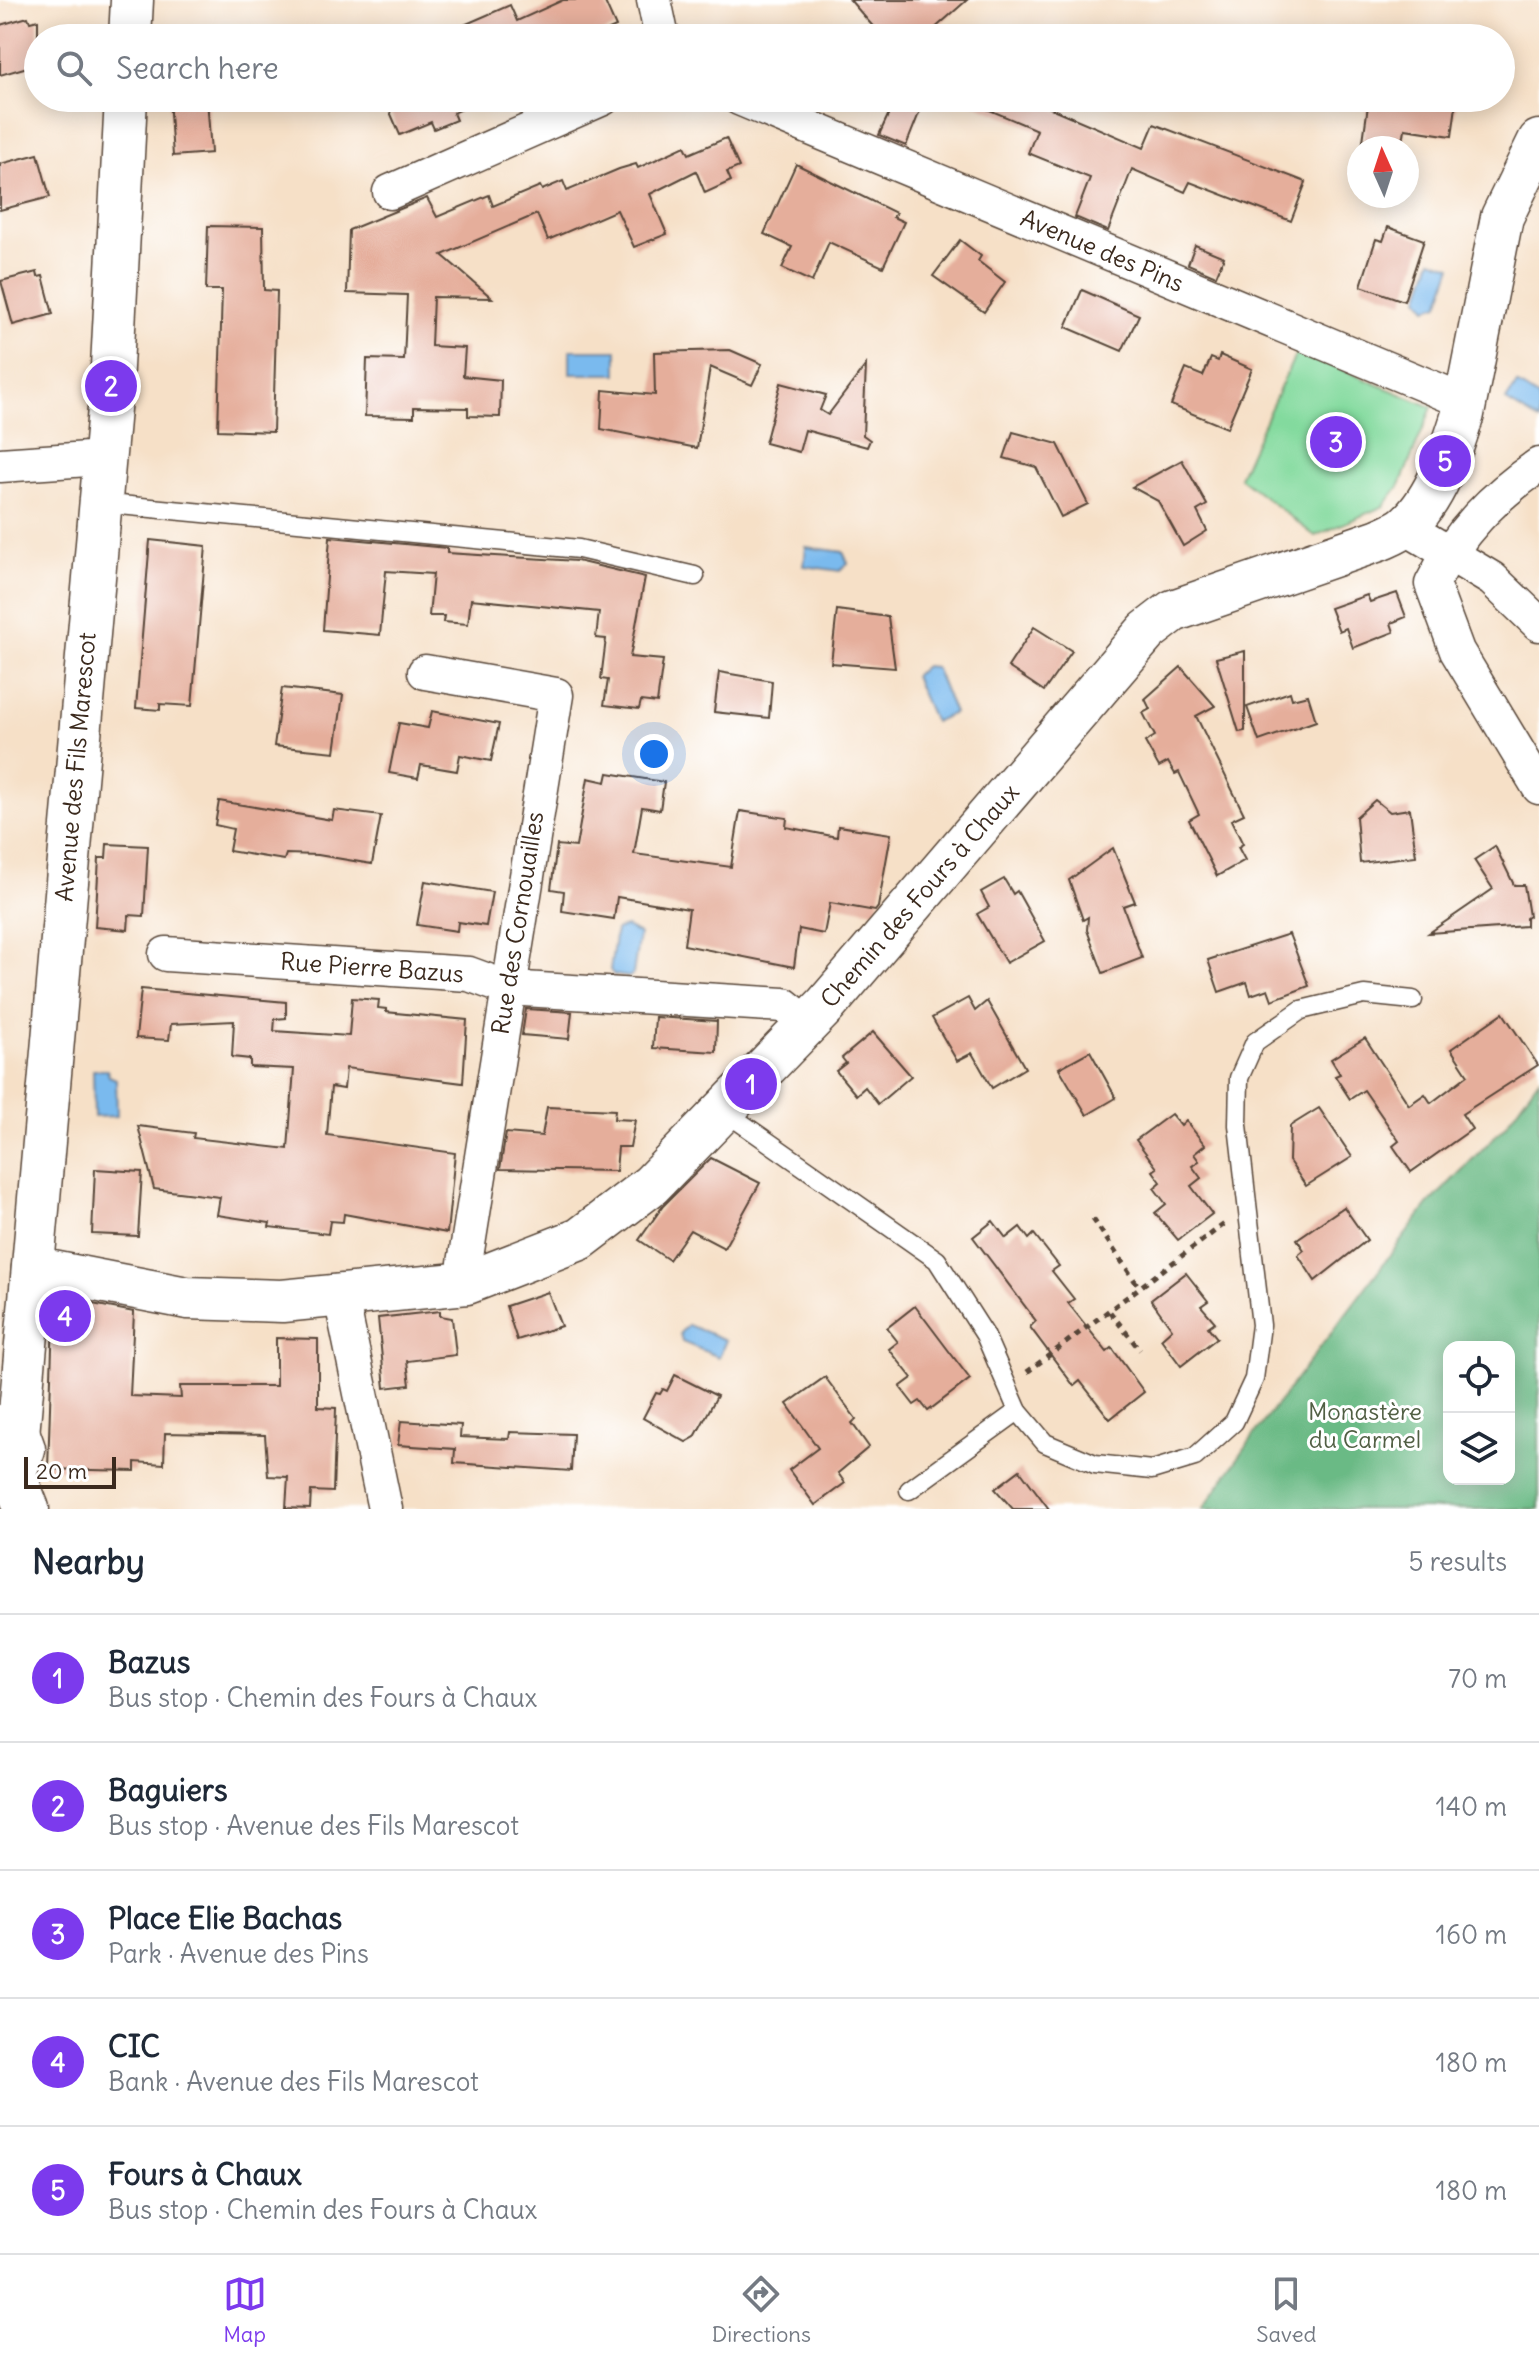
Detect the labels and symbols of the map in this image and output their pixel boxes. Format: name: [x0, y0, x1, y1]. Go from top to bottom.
north arrow: [1347, 136, 1419, 208]
street label: Avenue des Pins: [1016, 202, 1188, 298]
pin: 2: [85, 356, 137, 416]
pin: 3: [1310, 412, 1362, 472]
pin: 5: [1419, 431, 1471, 491]
street label: Avenue des Fils Marescot: [48, 631, 102, 903]
your location: [634, 734, 674, 774]
street label: Chemin des Fours à Chaux: [814, 777, 1025, 1014]
street label: Rue des Cornouailles: [485, 809, 549, 1036]
street label: Rue Pierre Bazus: [279, 946, 465, 988]
pin: 1: [725, 1054, 777, 1114]
pin: 4: [39, 1286, 91, 1346]
park label: Monastère du Carmel: [1308, 1396, 1422, 1454]
scale bar: [24, 1453, 116, 1489]

